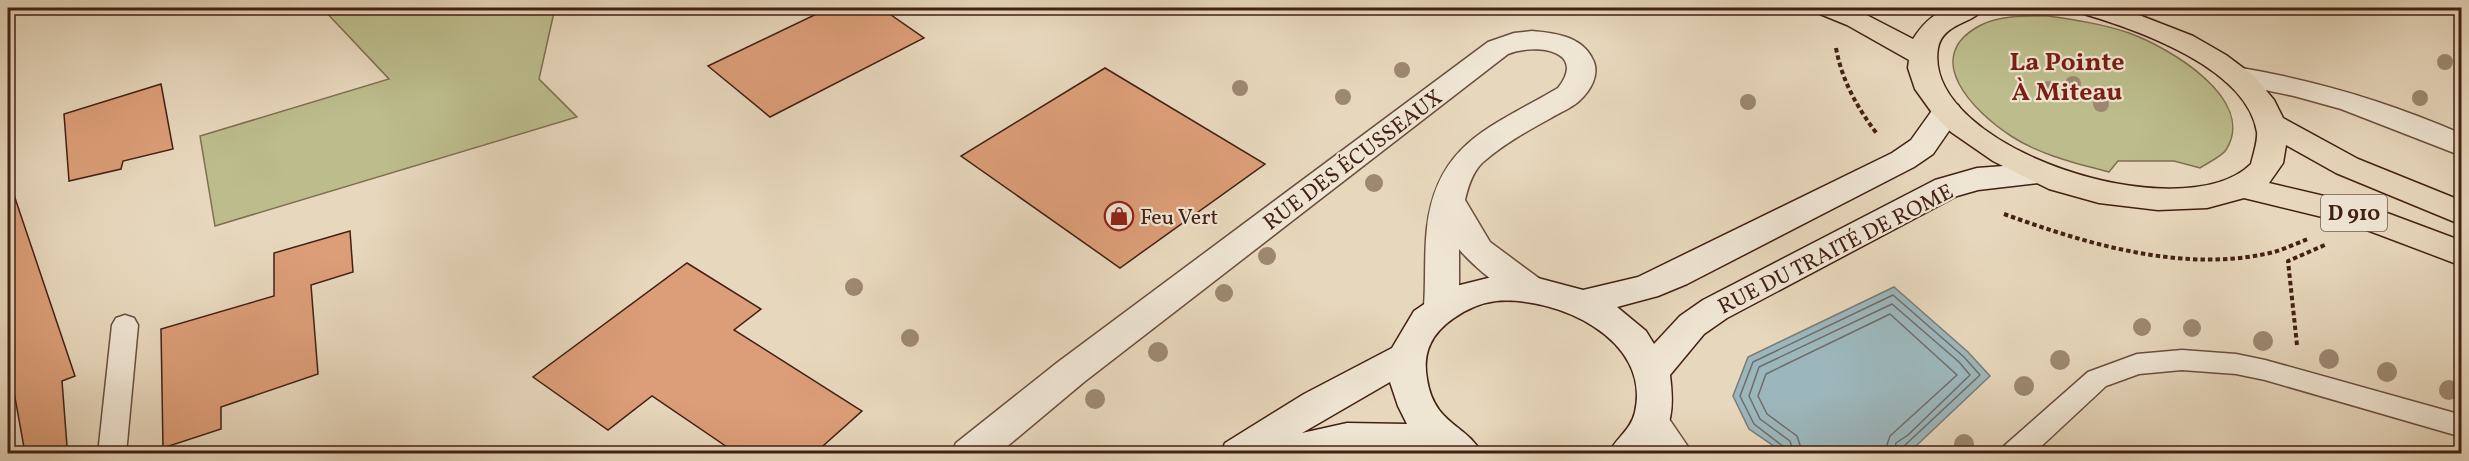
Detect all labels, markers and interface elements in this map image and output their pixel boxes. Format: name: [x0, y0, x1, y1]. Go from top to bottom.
district label: La Pointe À Miteau: [2010, 45, 2124, 111]
street label: RUE DES ÉCUSSEAUX: [1257, 83, 1450, 239]
street label: RUE DU TRAITÉ DE ROME: [1713, 177, 1959, 323]
road number: D 910: [2321, 195, 2387, 231]
shop icon: Feu Vert: [1103, 200, 1135, 232]
place label: Feu Vert: [1140, 203, 1218, 234]

